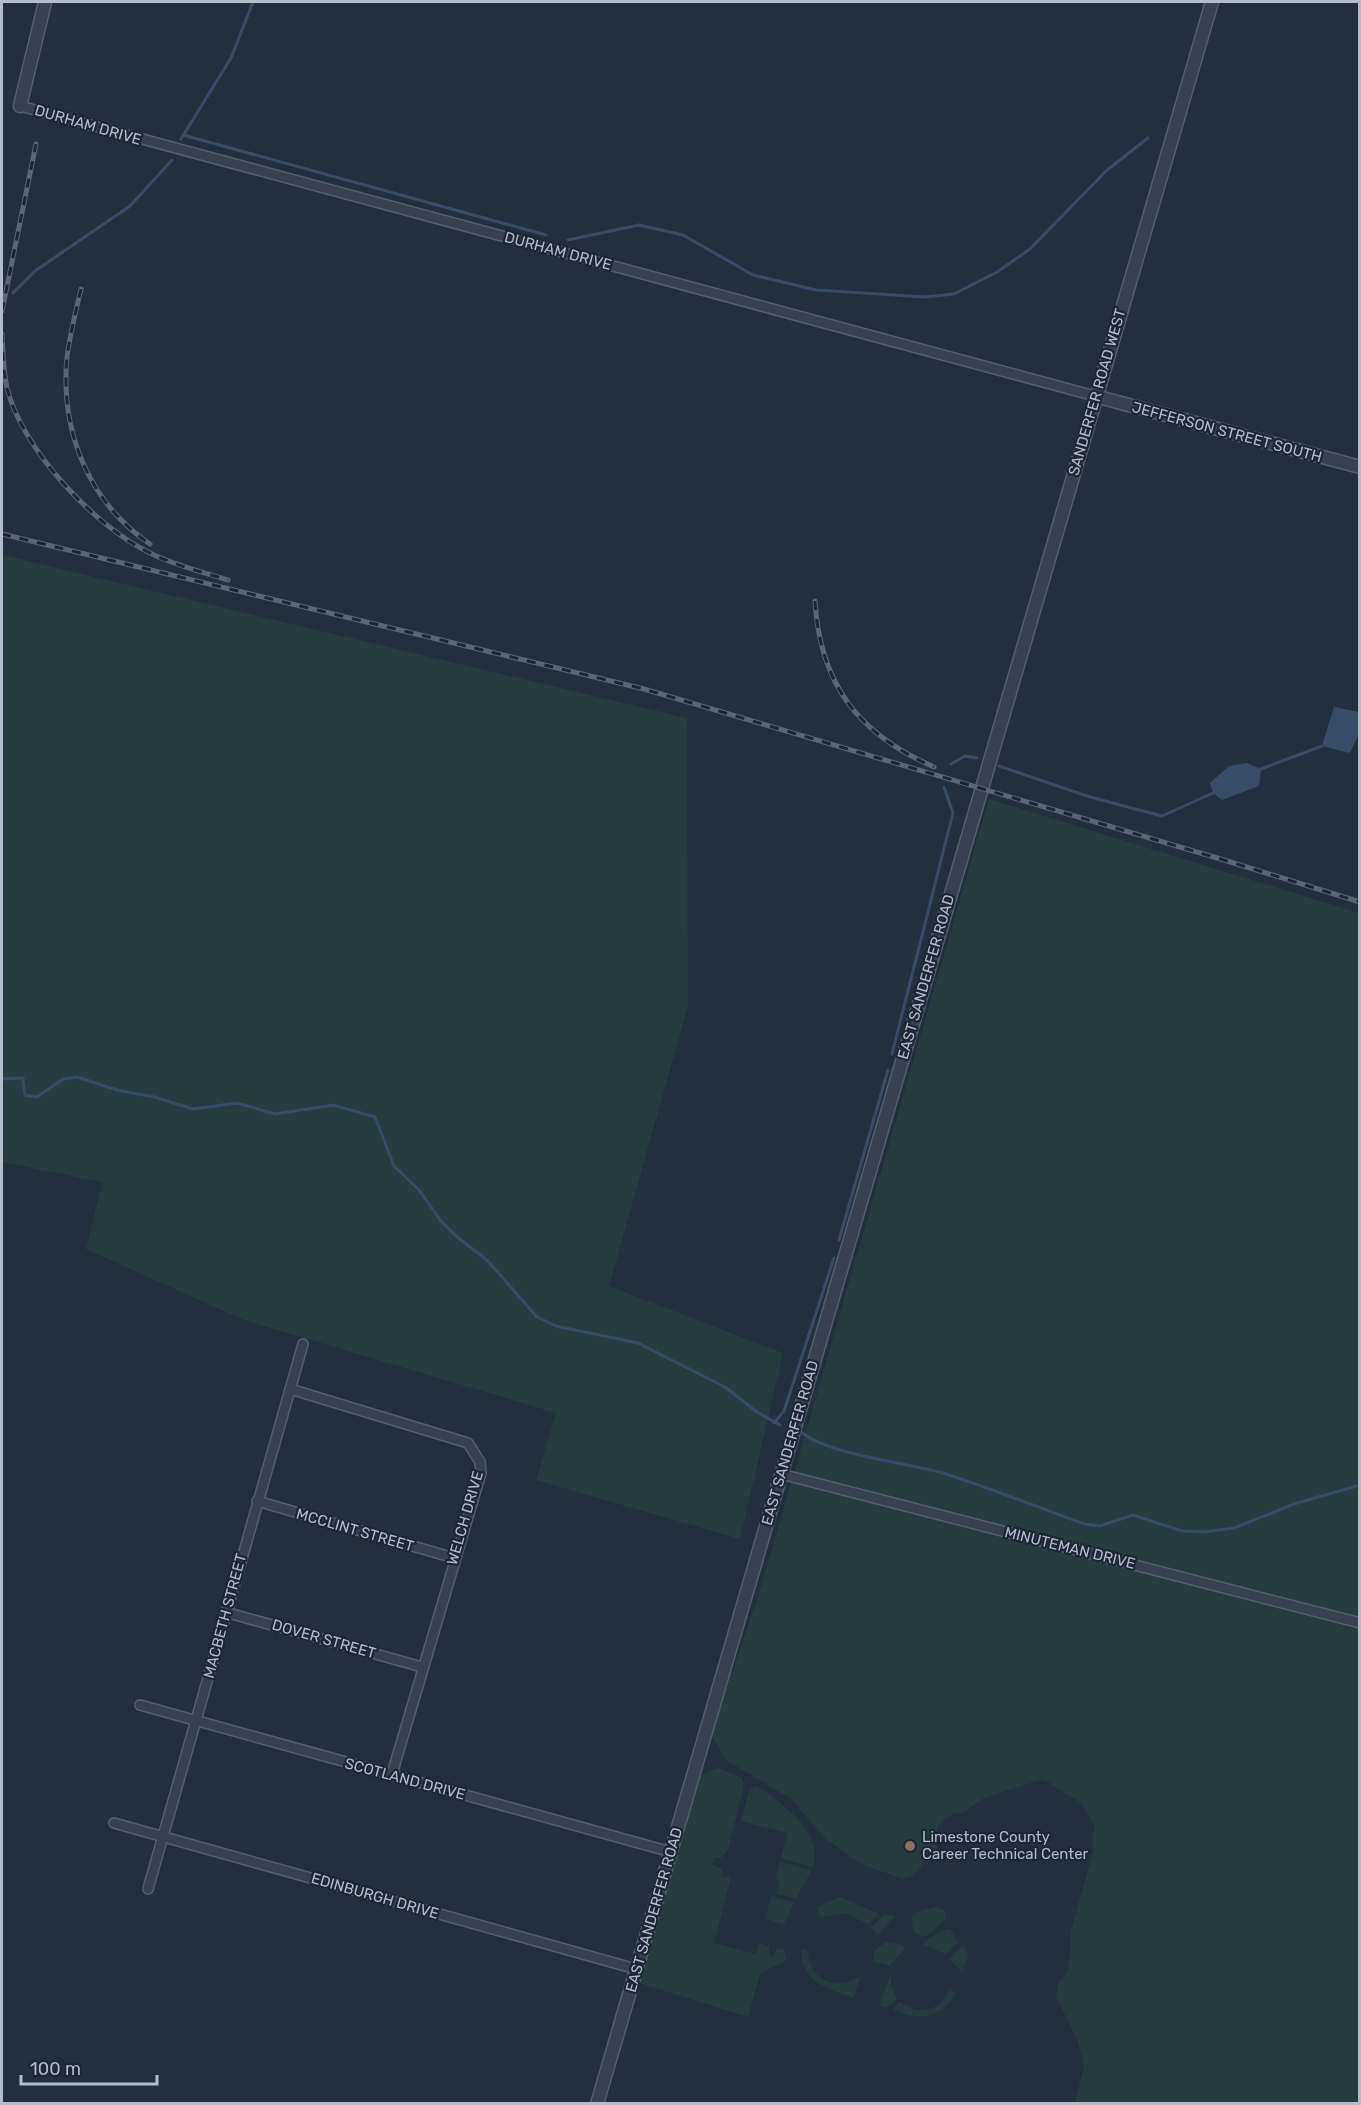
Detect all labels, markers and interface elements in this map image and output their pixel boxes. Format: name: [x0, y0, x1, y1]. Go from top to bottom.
street label: DURHAM DRIVE: [33, 101, 143, 149]
street label: DURHAM DRIVE: [502, 228, 614, 274]
street label: SANDERFER ROAD WEST: [1065, 306, 1130, 478]
street label: JEFFERSON STREET SOUTH: [1130, 398, 1324, 466]
street label: EAST SANDERFER ROAD: [894, 893, 958, 1061]
street label: EAST SANDERFER ROAD: [758, 1359, 822, 1527]
street label: WELCH DRIVE: [443, 1469, 487, 1567]
street label: MCCLINT STREET: [294, 1505, 416, 1555]
street label: MINUTEMAN DRIVE: [1003, 1523, 1137, 1573]
street label: MACBETH STREET: [200, 1551, 250, 1680]
street label: DOVER STREET: [270, 1616, 378, 1663]
street label: SCOTLAND DRIVE: [343, 1754, 467, 1804]
street label: EAST SANDERFER ROAD: [622, 1826, 686, 1994]
place label: Limestone County Career Technical Center: [922, 1828, 1089, 1863]
marker: Limestone County Career Technical Center: [903, 1839, 917, 1853]
street label: EDINBURGH DRIVE: [309, 1869, 441, 1923]
scale bar: [21, 2048, 158, 2086]
text: 100 m: [30, 2058, 81, 2080]

